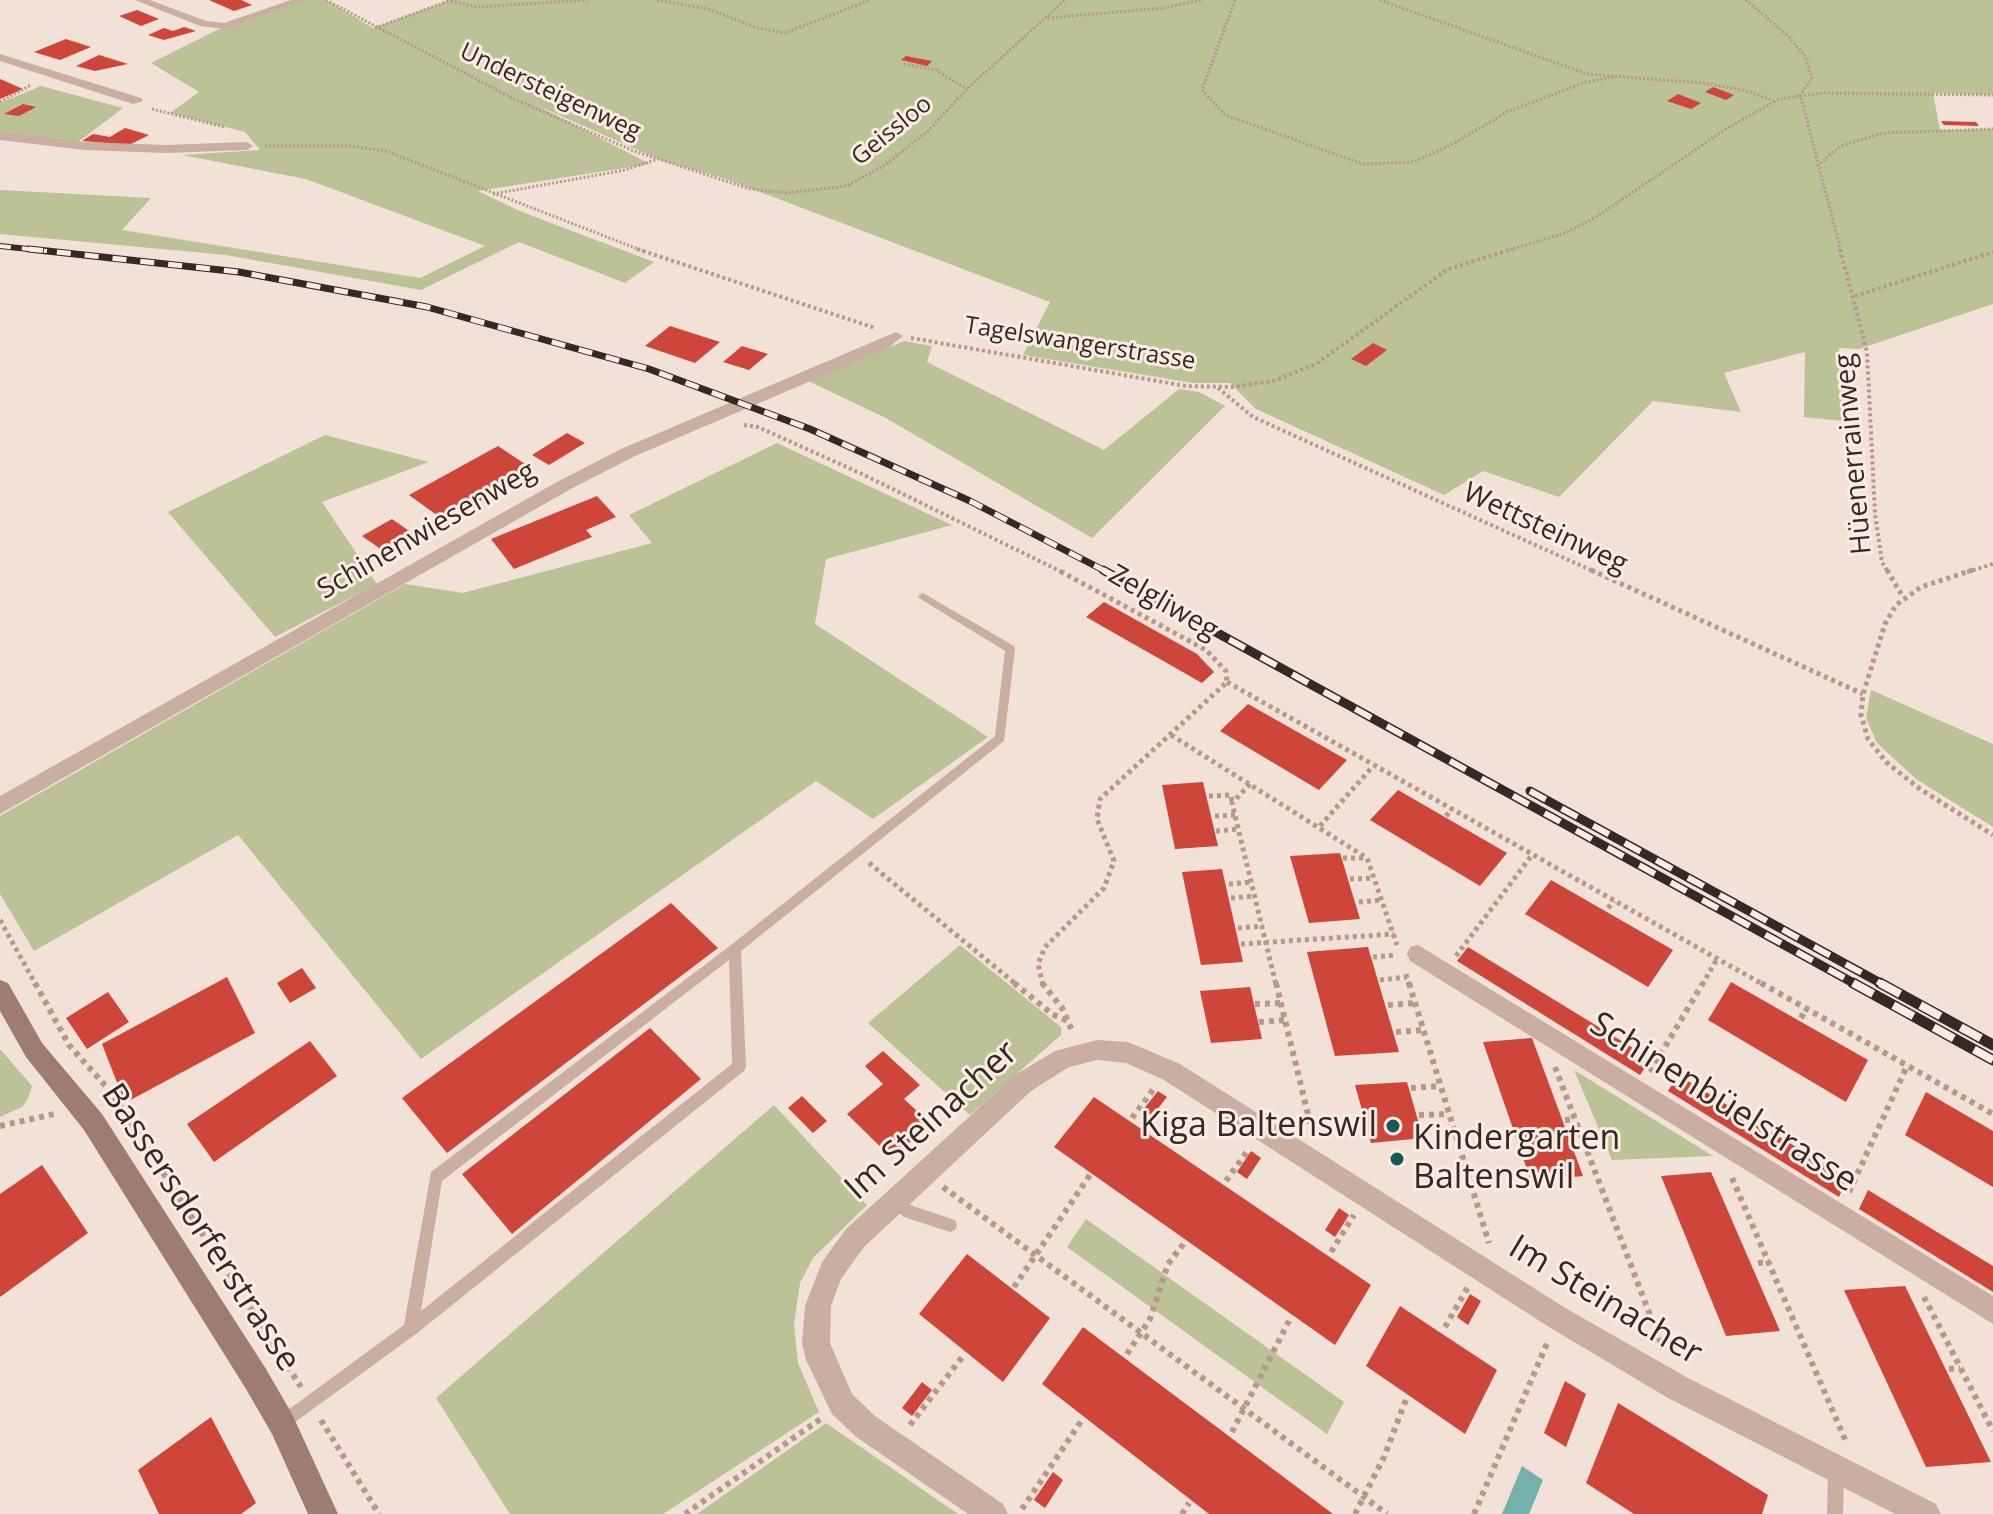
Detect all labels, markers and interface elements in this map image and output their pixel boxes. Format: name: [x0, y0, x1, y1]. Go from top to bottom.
street label: Understeigenweg: [455, 38, 645, 146]
street label: Geissloo: [846, 90, 938, 172]
street label: Tagelswangerstrasse: [963, 312, 1197, 376]
street label: Hüenerrainweg: [1828, 352, 1880, 556]
street label: Schinenwiesenweg: [312, 455, 542, 607]
street label: Wettsteinweg: [1457, 476, 1633, 582]
street label: Zelgliweg: [1102, 558, 1224, 648]
street label: Schinenbüelstrasse: [1582, 1004, 1864, 1202]
street label: Im Steinacher: [837, 1033, 1027, 1209]
street label: Bassersdorferstrasse: [92, 1077, 308, 1379]
place label: Kiga Baltenswil: [1140, 1106, 1377, 1146]
marker: Kiga Baltenswil: [1384, 1117, 1402, 1135]
place label: Kindergarten Baltenswil: [1413, 1119, 1620, 1198]
marker: Kindergarten Baltenswil: [1388, 1150, 1406, 1168]
street label: Im Steinacher: [1501, 1227, 1709, 1375]

